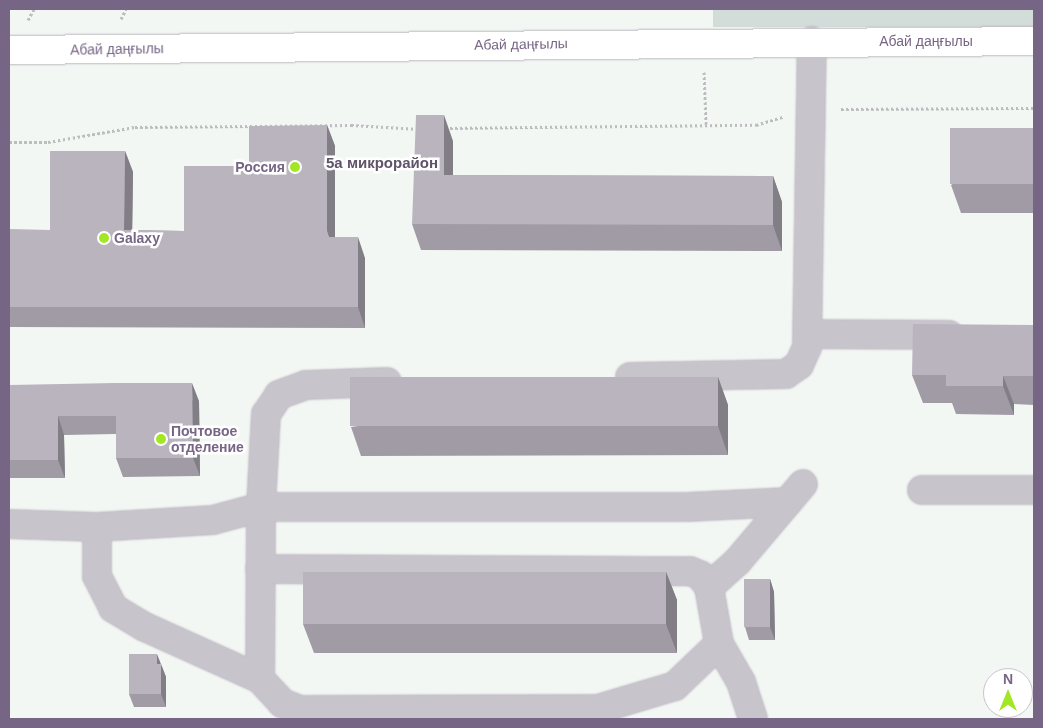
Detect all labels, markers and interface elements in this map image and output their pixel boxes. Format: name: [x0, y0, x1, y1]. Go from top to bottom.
street label: Абай даңғылы: [879, 33, 973, 49]
street label: Абай даңғылы: [474, 35, 568, 53]
street label: Абай даңғылы: [70, 40, 164, 58]
district label: 5а микрорайон: [326, 154, 438, 172]
place label: Россия: [235, 159, 285, 175]
marker: Россия: [289, 161, 301, 173]
place label: Galaxy: [114, 230, 160, 246]
marker: Galaxy: [98, 232, 110, 244]
place label: Почтовое отделение: [171, 423, 244, 456]
marker: Почтовое отделение: [155, 433, 167, 445]
north arrow: [983, 668, 1033, 718]
text: N: [1003, 671, 1013, 687]

